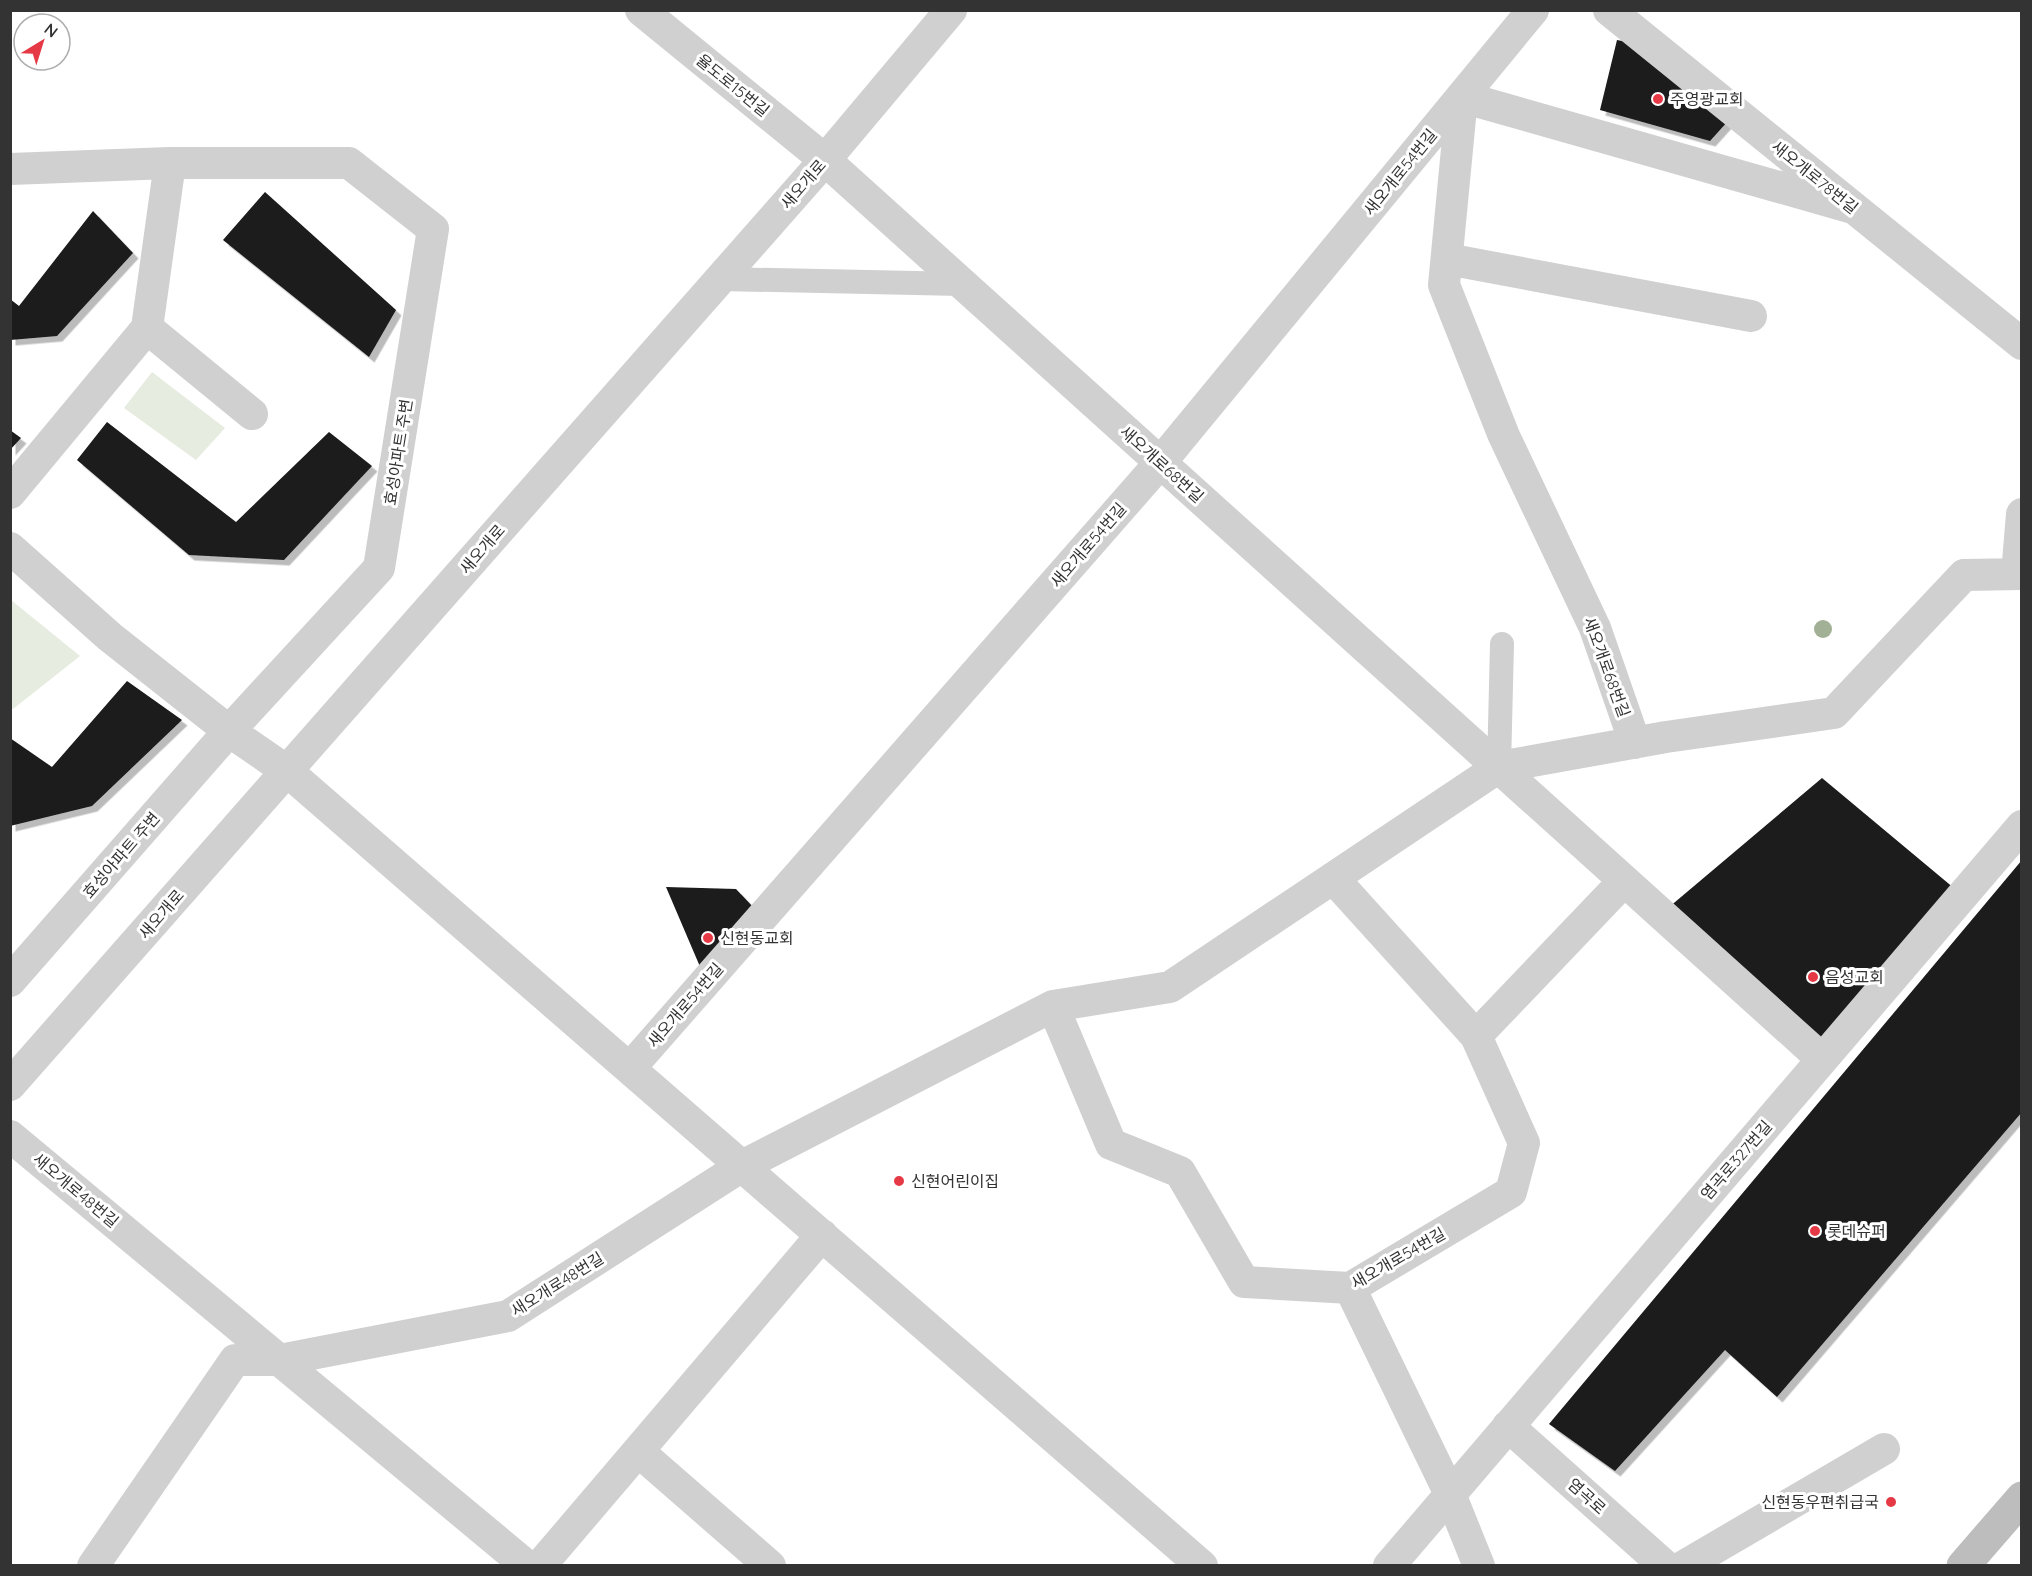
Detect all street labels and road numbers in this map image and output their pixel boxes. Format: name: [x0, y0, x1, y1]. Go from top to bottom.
street label: 율도로15번길: [692, 49, 774, 121]
street label: 새오개로54번길: [1359, 125, 1441, 219]
street label: 새오개로78번길: [1768, 136, 1862, 218]
street label: 새오개로: [776, 155, 830, 213]
street label: 효성아파트 주변: [380, 397, 416, 507]
street label: 새오개로68번길: [1116, 421, 1208, 507]
street label: 새오개로54번길: [1046, 499, 1130, 591]
street label: 새오개로: [455, 520, 509, 578]
street label: 새오개로68번길: [1580, 614, 1634, 720]
street label: 효성아파트 주변: [78, 808, 164, 902]
street label: 새오개로: [134, 885, 188, 943]
street label: 새오개로54번길: [643, 959, 727, 1051]
street label: 염곡로327번길: [1696, 1116, 1776, 1204]
street label: 새오개로48번길: [29, 1148, 123, 1232]
street label: 새오개로54번길: [1347, 1223, 1449, 1293]
street label: 새오개로48번길: [507, 1248, 607, 1320]
street label: 염곡로: [1564, 1474, 1610, 1518]

